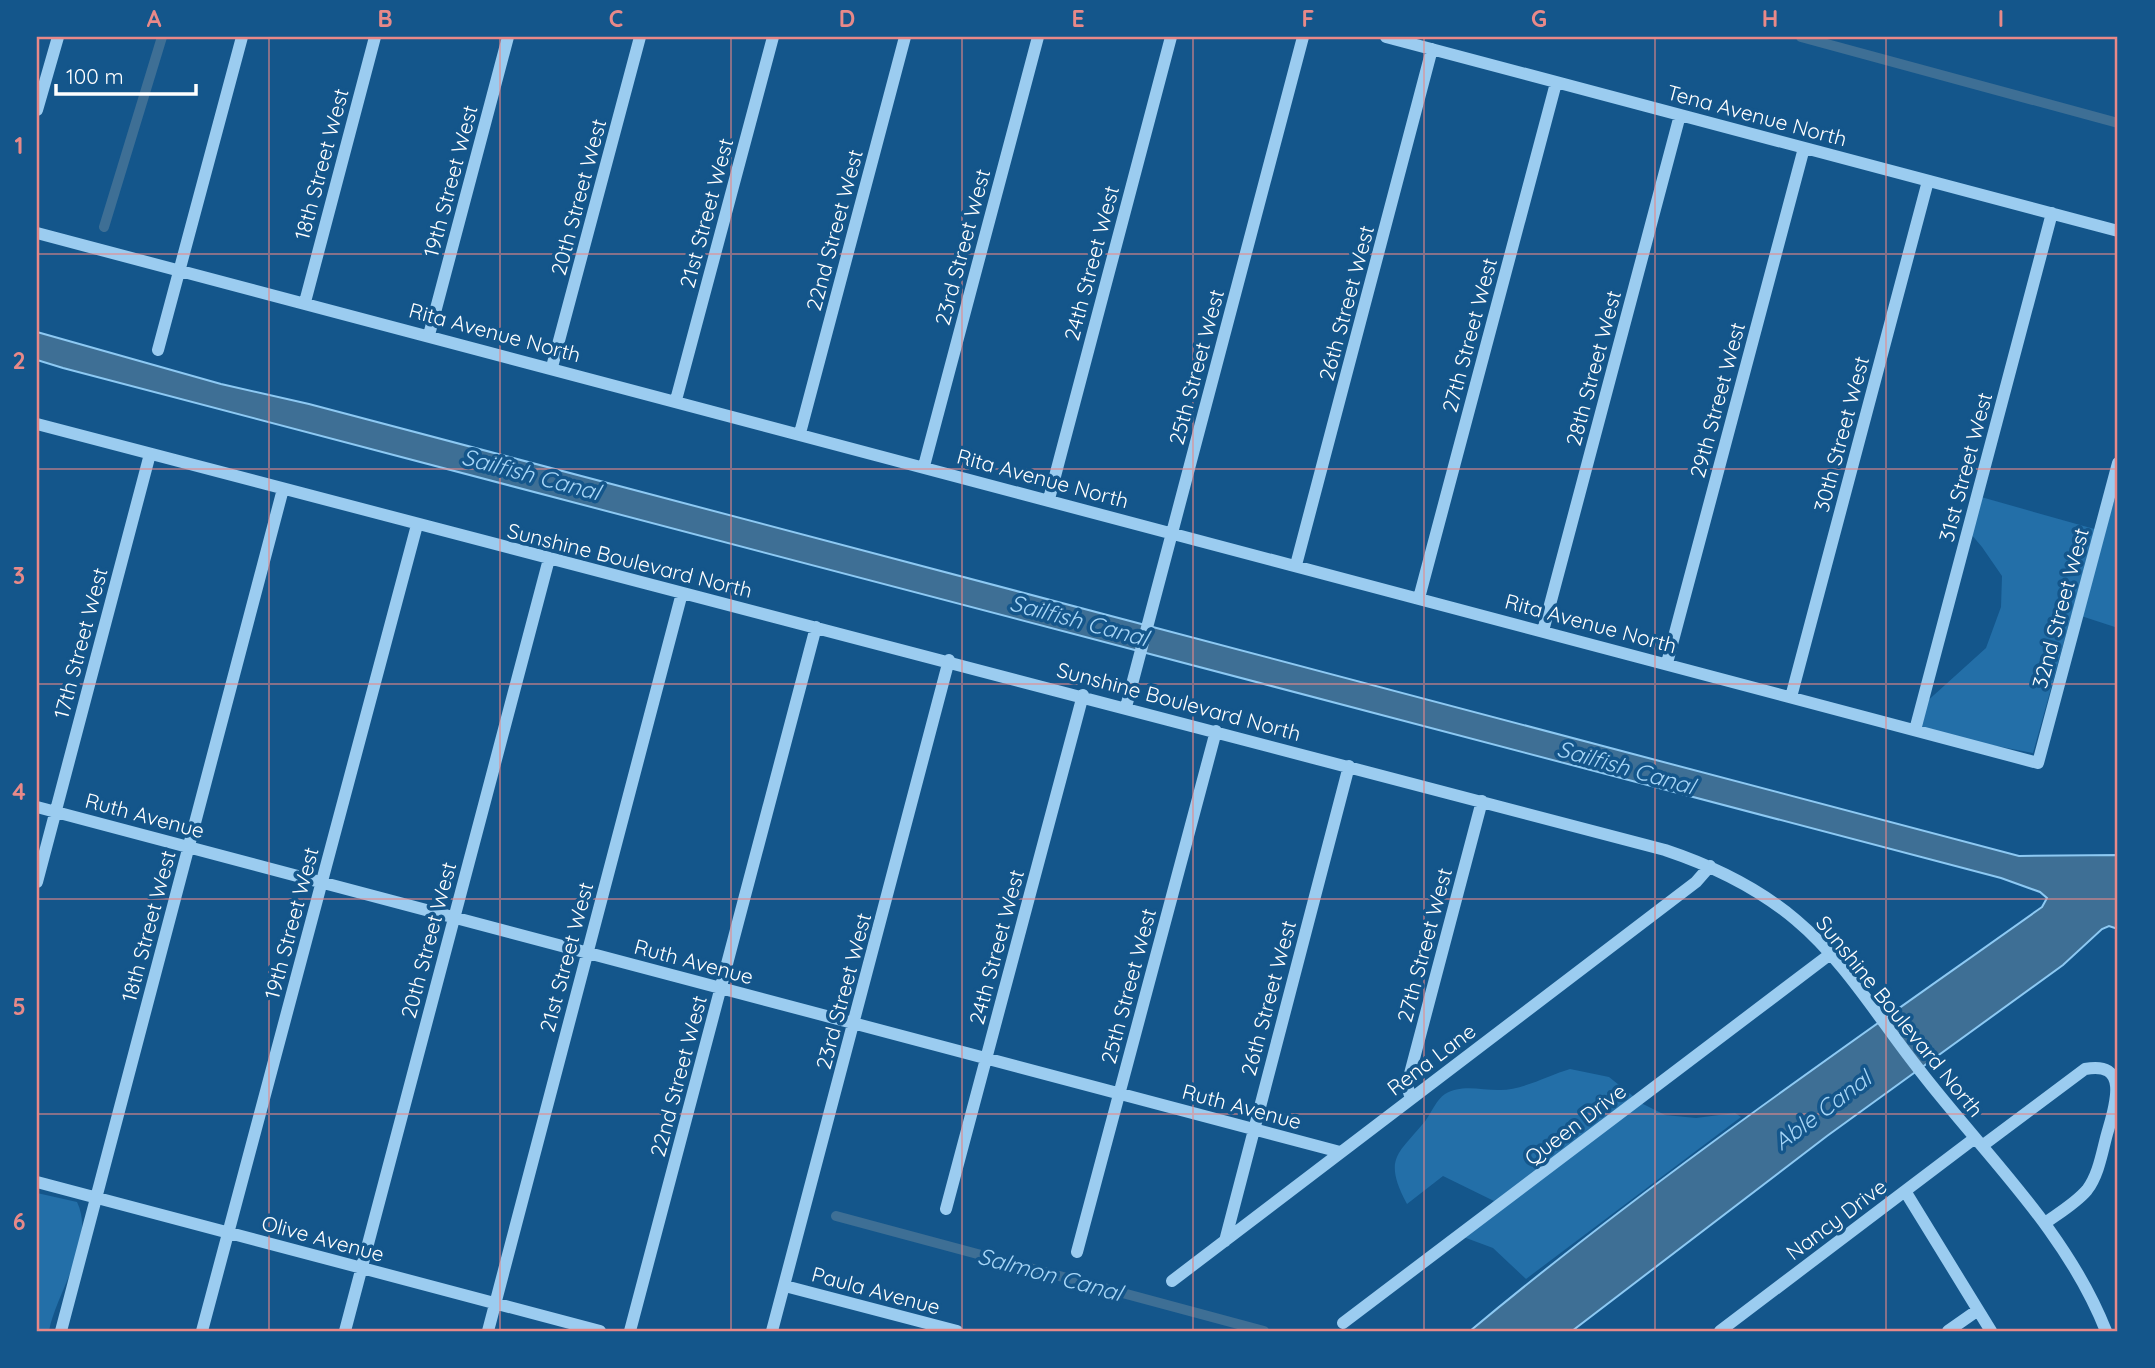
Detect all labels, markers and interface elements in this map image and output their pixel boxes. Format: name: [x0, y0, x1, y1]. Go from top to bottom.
text: A: [147, 4, 162, 33]
text: B: [377, 4, 393, 33]
text: C: [609, 4, 623, 33]
text: D: [839, 4, 855, 33]
text: E: [1071, 4, 1085, 33]
text: F: [1302, 4, 1314, 33]
text: G: [1531, 4, 1547, 33]
text: H: [1762, 4, 1778, 33]
text: I: [1998, 4, 2004, 33]
scale bar: [56, 52, 196, 96]
text: 100 m: [66, 63, 124, 89]
street label: Tena Avenue North: [1664, 78, 1850, 152]
street label: 18th Street West: [288, 85, 354, 243]
street label: 19th Street West: [417, 102, 483, 260]
street label: 20th Street West: [545, 116, 611, 278]
text: 1: [15, 131, 23, 160]
street label: 21st Street West: [674, 135, 738, 291]
street label: 22nd Street West: [800, 147, 868, 313]
street label: 23rd Street West: [929, 166, 995, 328]
street label: 24th Street West: [1058, 183, 1124, 343]
street label: 26th Street West: [1313, 223, 1379, 383]
street label: 27th Street West: [1436, 255, 1502, 415]
street label: 25th Street West: [1163, 286, 1229, 448]
street label: 28th Street West: [1560, 288, 1626, 448]
street label: Rita Avenue North: [406, 297, 584, 367]
street label: 29th Street West: [1684, 319, 1750, 481]
text: 2: [12, 346, 26, 375]
street label: 30th Street West: [1808, 353, 1874, 515]
street label: 31st Street West: [1933, 390, 1997, 544]
water label: Sailfish Canal: [459, 442, 606, 507]
street label: Rita Avenue North: [954, 443, 1132, 513]
street label: Sunshine Boulevard North: [505, 517, 755, 603]
street label: 32nd Street West: [2026, 525, 2094, 691]
text: 3: [13, 561, 25, 590]
street label: 17th Street West: [47, 565, 113, 721]
water label: Sailfish Canal: [1007, 588, 1154, 653]
street label: Rita Avenue North: [1502, 588, 1680, 658]
street label: Sunshine Boulevard North: [1054, 656, 1304, 746]
water label: Sailfish Canal: [1554, 734, 1701, 801]
text: 4: [12, 777, 26, 806]
street label: Ruth Avenue: [83, 787, 207, 843]
street label: 19th Street West: [258, 844, 324, 1002]
street label: 18th Street West: [115, 847, 181, 1005]
street label: 20th Street West: [395, 859, 461, 1021]
street label: 27th Street West: [1391, 865, 1457, 1025]
street label: 24th Street West: [963, 867, 1029, 1027]
street label: 21st Street West: [534, 879, 598, 1035]
street label: 25th Street West: [1095, 905, 1161, 1067]
street label: 23rd Street West: [810, 910, 876, 1072]
street label: Sunshine Boulevard North: [1811, 910, 1989, 1122]
street label: 26th Street West: [1235, 918, 1301, 1078]
street label: Ruth Avenue: [632, 933, 756, 989]
text: 5: [12, 992, 26, 1021]
street label: 22nd Street West: [644, 993, 712, 1159]
street label: Rena Lane: [1382, 1017, 1480, 1101]
water label: Able Canal: [1767, 1062, 1879, 1156]
street label: Queen Drive: [1519, 1077, 1631, 1171]
street label: Ruth Avenue: [1180, 1078, 1304, 1134]
street label: Nancy Drive: [1781, 1173, 1891, 1265]
text: 6: [13, 1207, 25, 1236]
street label: Olive Avenue: [259, 1209, 387, 1267]
water label: Salmon Canal: [975, 1241, 1128, 1308]
street label: Paula Avenue: [809, 1260, 943, 1320]

